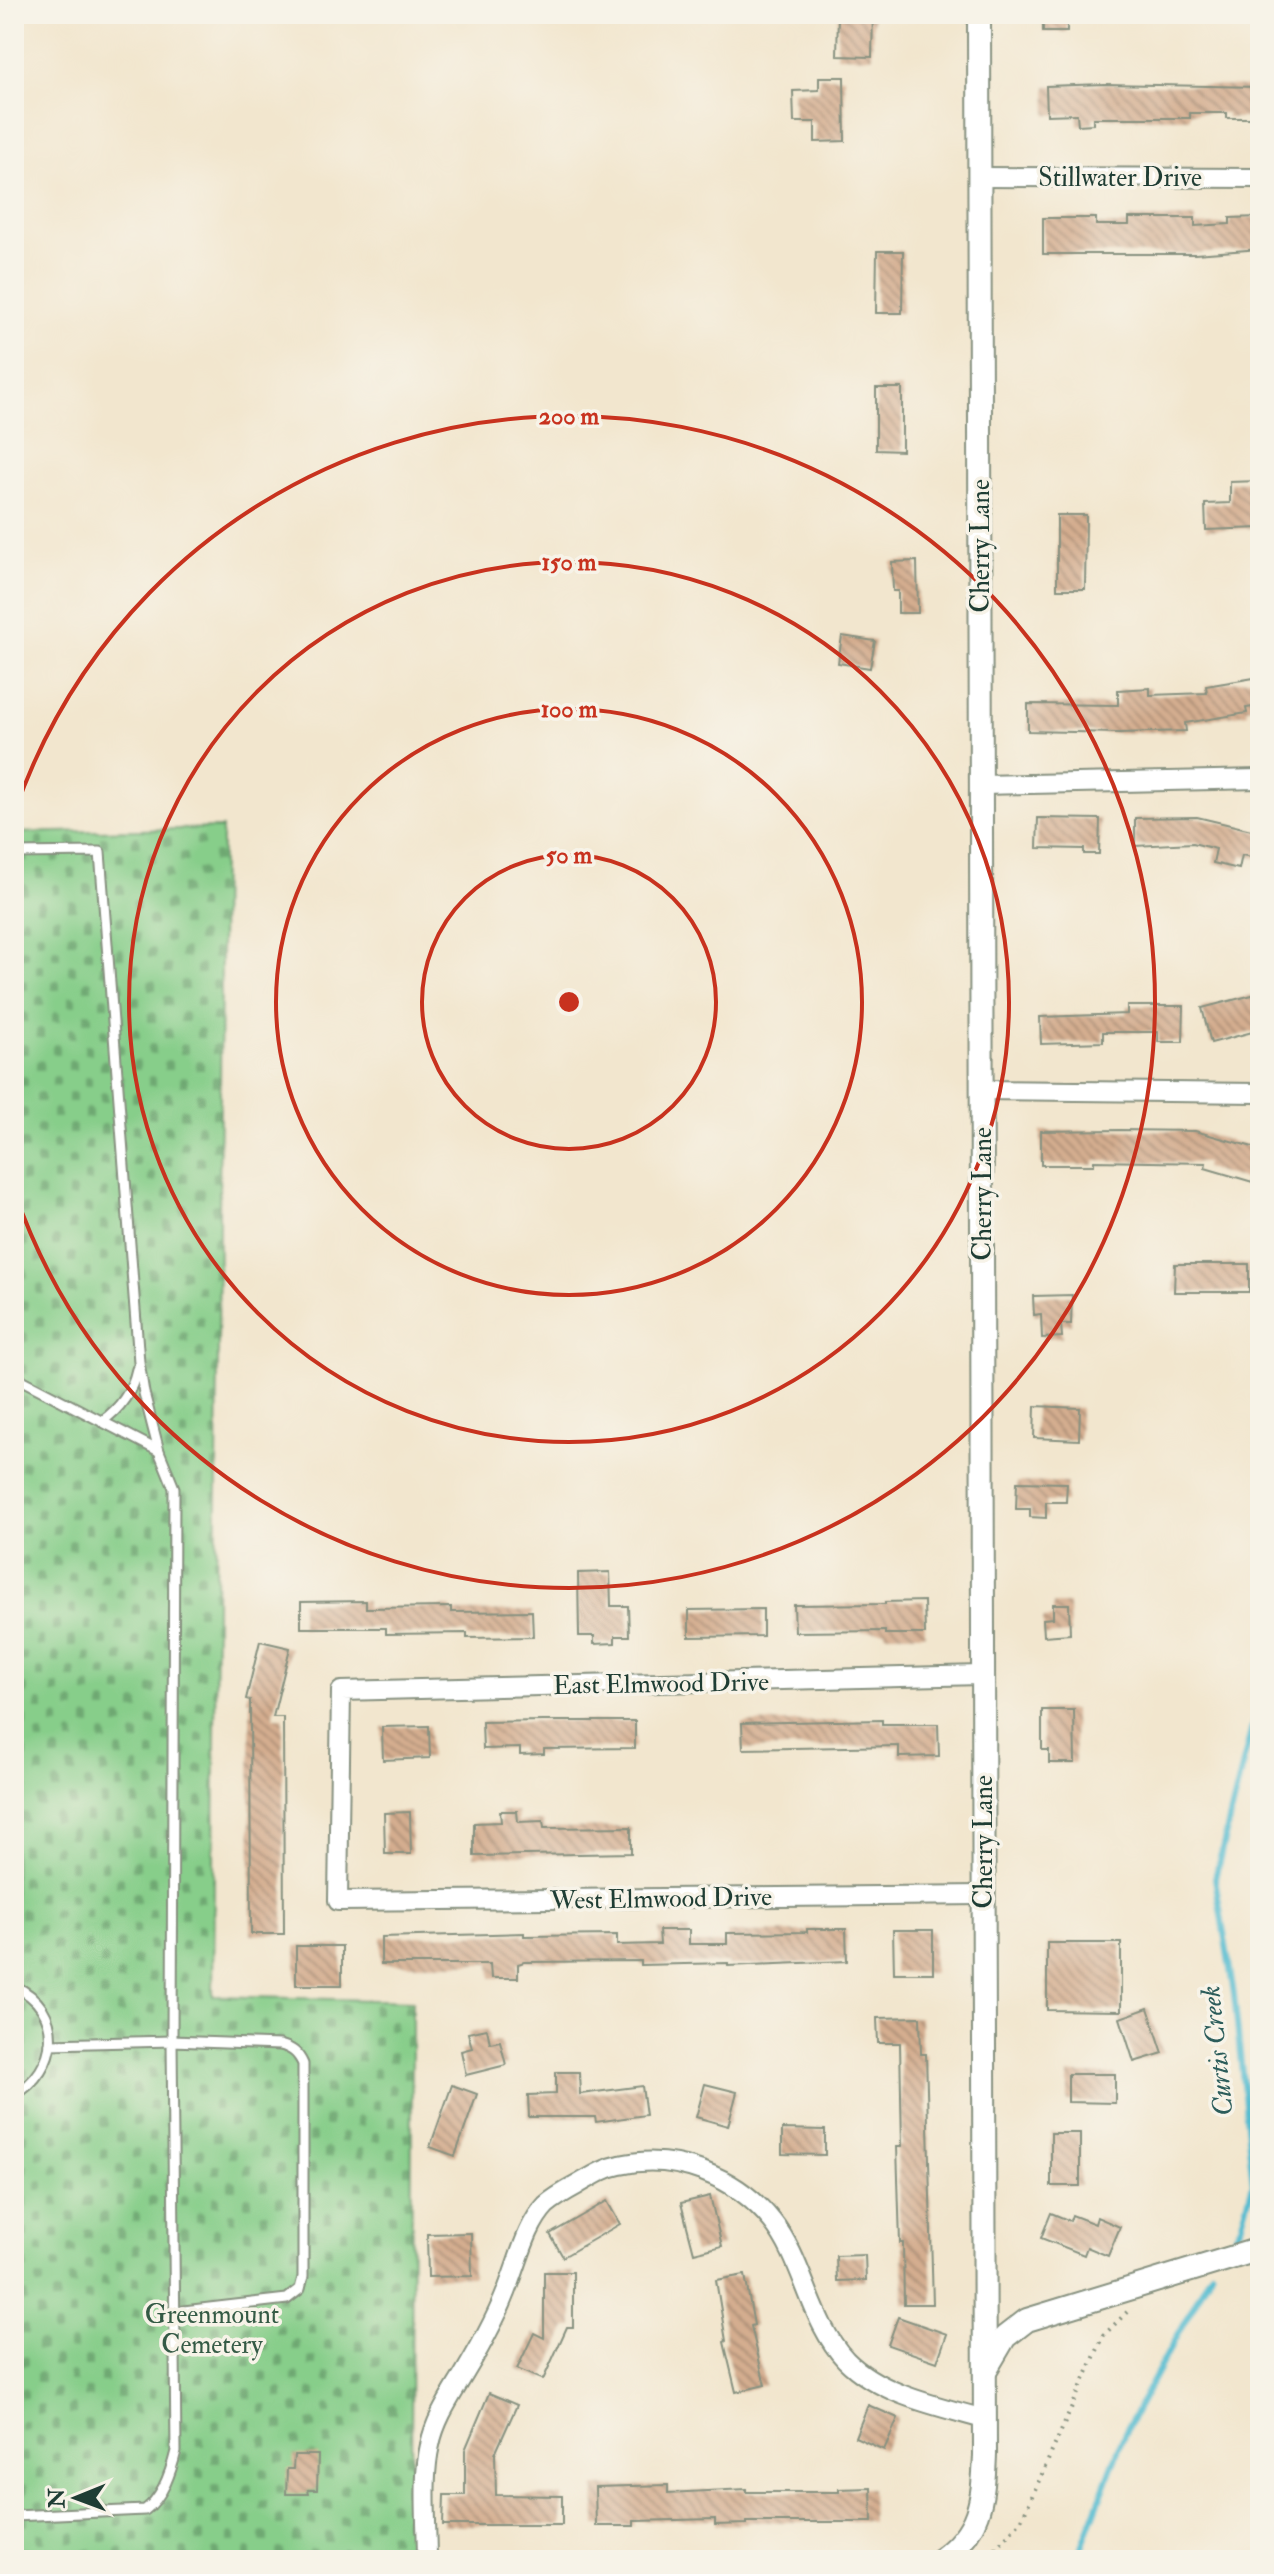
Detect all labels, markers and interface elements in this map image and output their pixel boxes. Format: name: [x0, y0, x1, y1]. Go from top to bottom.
street label: Stillwater Drive: [1038, 162, 1202, 194]
text: 200 m: [539, 401, 600, 432]
street label: Cherry Lane: [965, 479, 997, 613]
text: 150 m: [542, 547, 597, 578]
text: 100 m: [541, 694, 598, 725]
text: 50 m: [546, 840, 593, 871]
centre of rings: [555, 988, 583, 1016]
street label: Cherry Lane: [967, 1127, 999, 1261]
street label: East Elmwood Drive: [553, 1666, 769, 1702]
street label: Cherry Lane: [968, 1775, 1000, 1909]
street label: West Elmwood Drive: [549, 1881, 772, 1917]
water label: Curtis Creek: [1193, 1984, 1242, 2118]
park label: Greenmount Cemetery: [145, 2299, 279, 2361]
north arrow: [36, 2458, 116, 2538]
text: N: [43, 2488, 71, 2509]

